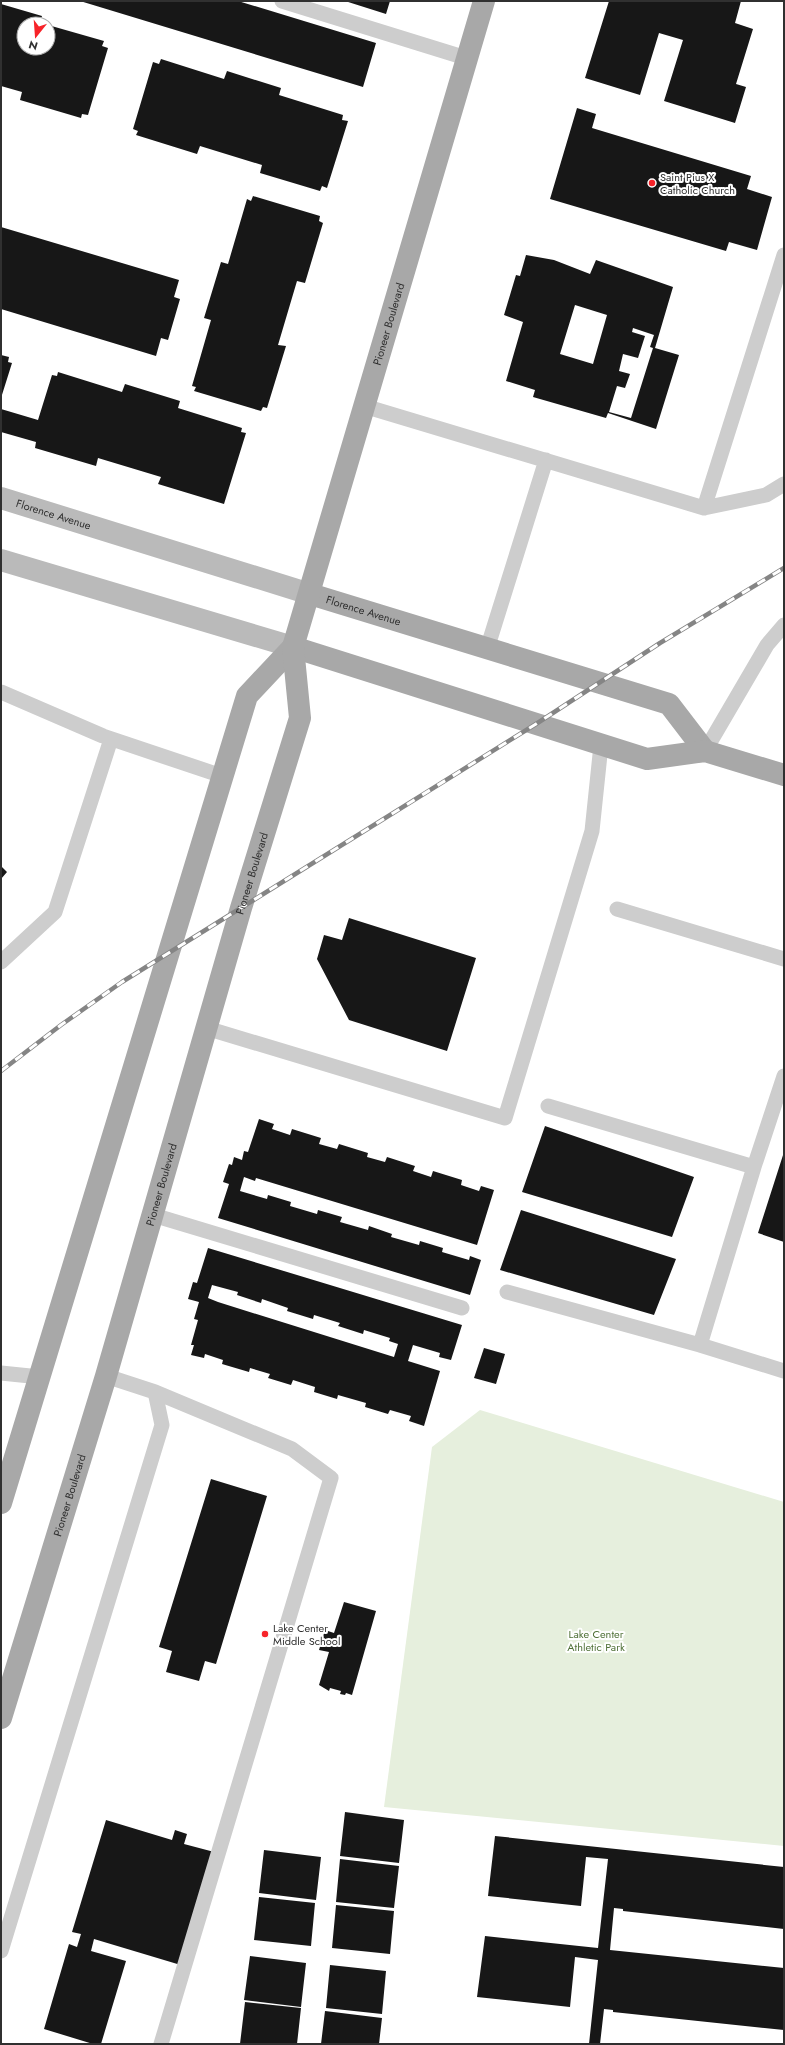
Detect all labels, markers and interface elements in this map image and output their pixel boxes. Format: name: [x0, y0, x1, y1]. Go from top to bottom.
north arrow: [16, 16, 56, 56]
text: N: [27, 37, 40, 54]
place label: Saint Pius X Catholic Church: [660, 169, 735, 198]
marker: Saint Pius X Catholic Church: [647, 178, 657, 188]
street label: Pioneer Boulevard: [369, 281, 408, 367]
street label: Florence Avenue: [14, 495, 93, 534]
street label: Florence Avenue: [324, 591, 403, 630]
street label: Pioneer Boulevard: [232, 830, 272, 916]
street label: Pioneer Boulevard: [142, 1141, 181, 1228]
street label: Pioneer Boulevard: [49, 1452, 90, 1538]
place label: Lake Center Middle School: [273, 1620, 340, 1649]
park label: Lake Center Athletic Park: [567, 1626, 625, 1655]
marker: Lake Center Middle School: [260, 1629, 270, 1639]

